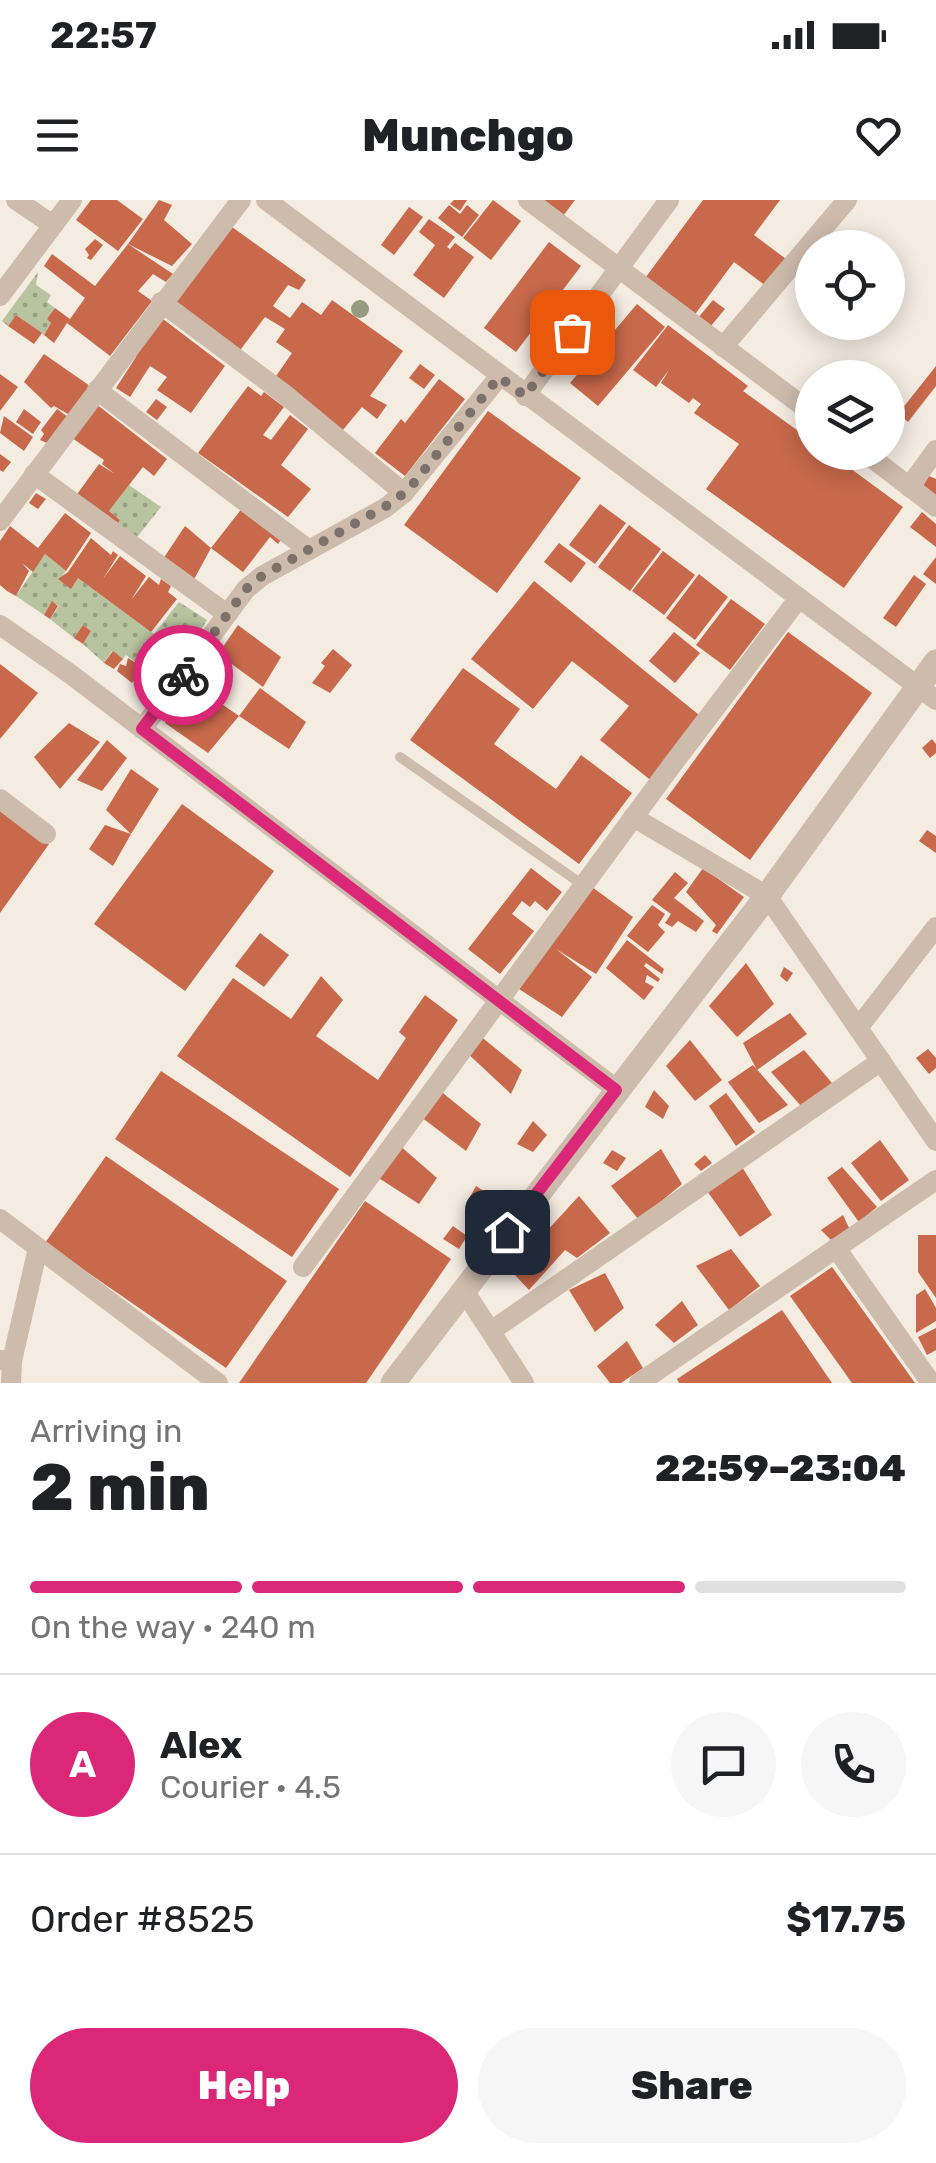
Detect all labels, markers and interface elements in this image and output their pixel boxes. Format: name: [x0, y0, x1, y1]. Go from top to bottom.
text: 22:57: [50, 12, 157, 58]
icon: menu: [30, 108, 85, 163]
icon: heart: [851, 108, 906, 163]
text: Munchgo: [362, 109, 574, 162]
map controls: [795, 230, 905, 470]
button: locate: [795, 230, 905, 340]
pin: [530, 290, 615, 375]
icon: bag: [545, 305, 600, 360]
button: layers: [795, 360, 905, 470]
courier: [133, 625, 233, 725]
icon: bike: [156, 648, 211, 703]
pin: [465, 1190, 550, 1275]
icon: home: [480, 1205, 535, 1260]
text: Arriving in: [30, 1412, 182, 1450]
text: 22:59–23:04: [655, 1445, 906, 1491]
text: 2 min: [30, 1449, 210, 1526]
text: On the way · 240 m: [30, 1608, 316, 1646]
button: chat: [671, 1712, 776, 1817]
button: phone: [801, 1712, 906, 1817]
text: Alex: [160, 1722, 242, 1768]
text: A: [69, 1741, 96, 1787]
text: Courier · 4.5: [160, 1768, 341, 1806]
text: Order #8525: [30, 1896, 255, 1942]
text: $17.75: [786, 1896, 906, 1942]
button: Help: [30, 2028, 458, 2143]
button: Share: [478, 2028, 906, 2143]

